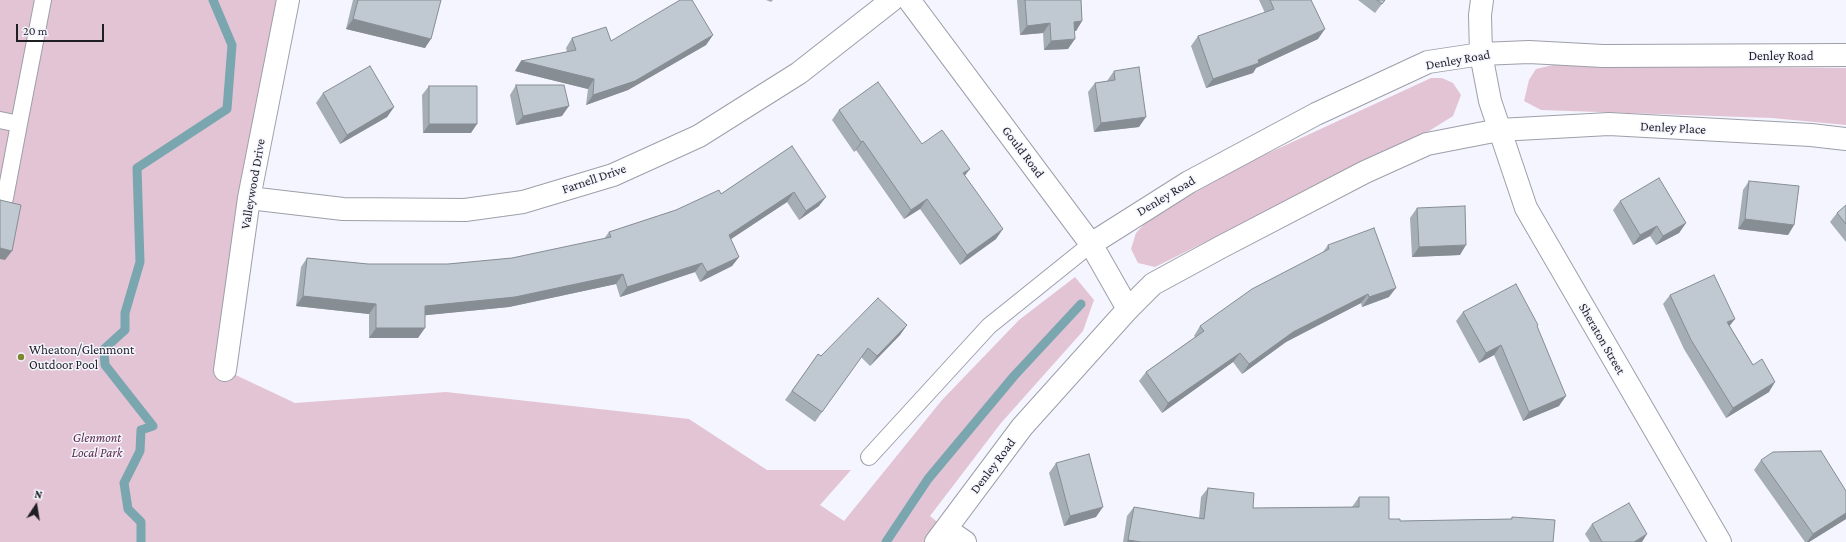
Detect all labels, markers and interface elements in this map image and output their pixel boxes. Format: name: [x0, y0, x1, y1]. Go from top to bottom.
scale bar: [18, 16, 106, 42]
text: 20 m: [23, 24, 47, 38]
street label: Denley Road: [1425, 47, 1491, 73]
street label: Denley Road: [1748, 48, 1814, 64]
street label: Denley Place: [1640, 118, 1706, 138]
street label: Gould Road: [999, 123, 1047, 181]
street label: Valleywood Drive: [237, 138, 269, 230]
street label: Farnell Drive: [560, 161, 628, 197]
street label: Denley Road: [1134, 173, 1198, 219]
street label: Sheraton Street: [1575, 301, 1629, 377]
place label: Wheaton/Glenmont Outdoor Pool: [29, 342, 134, 373]
marker: Wheaton/Glenmont Outdoor Pool: [16, 352, 26, 362]
park label: Glenmont Local Park: [72, 430, 122, 461]
street label: Denley Road: [967, 435, 1019, 497]
north arrow: [16, 486, 56, 526]
text: N: [34, 488, 43, 501]

